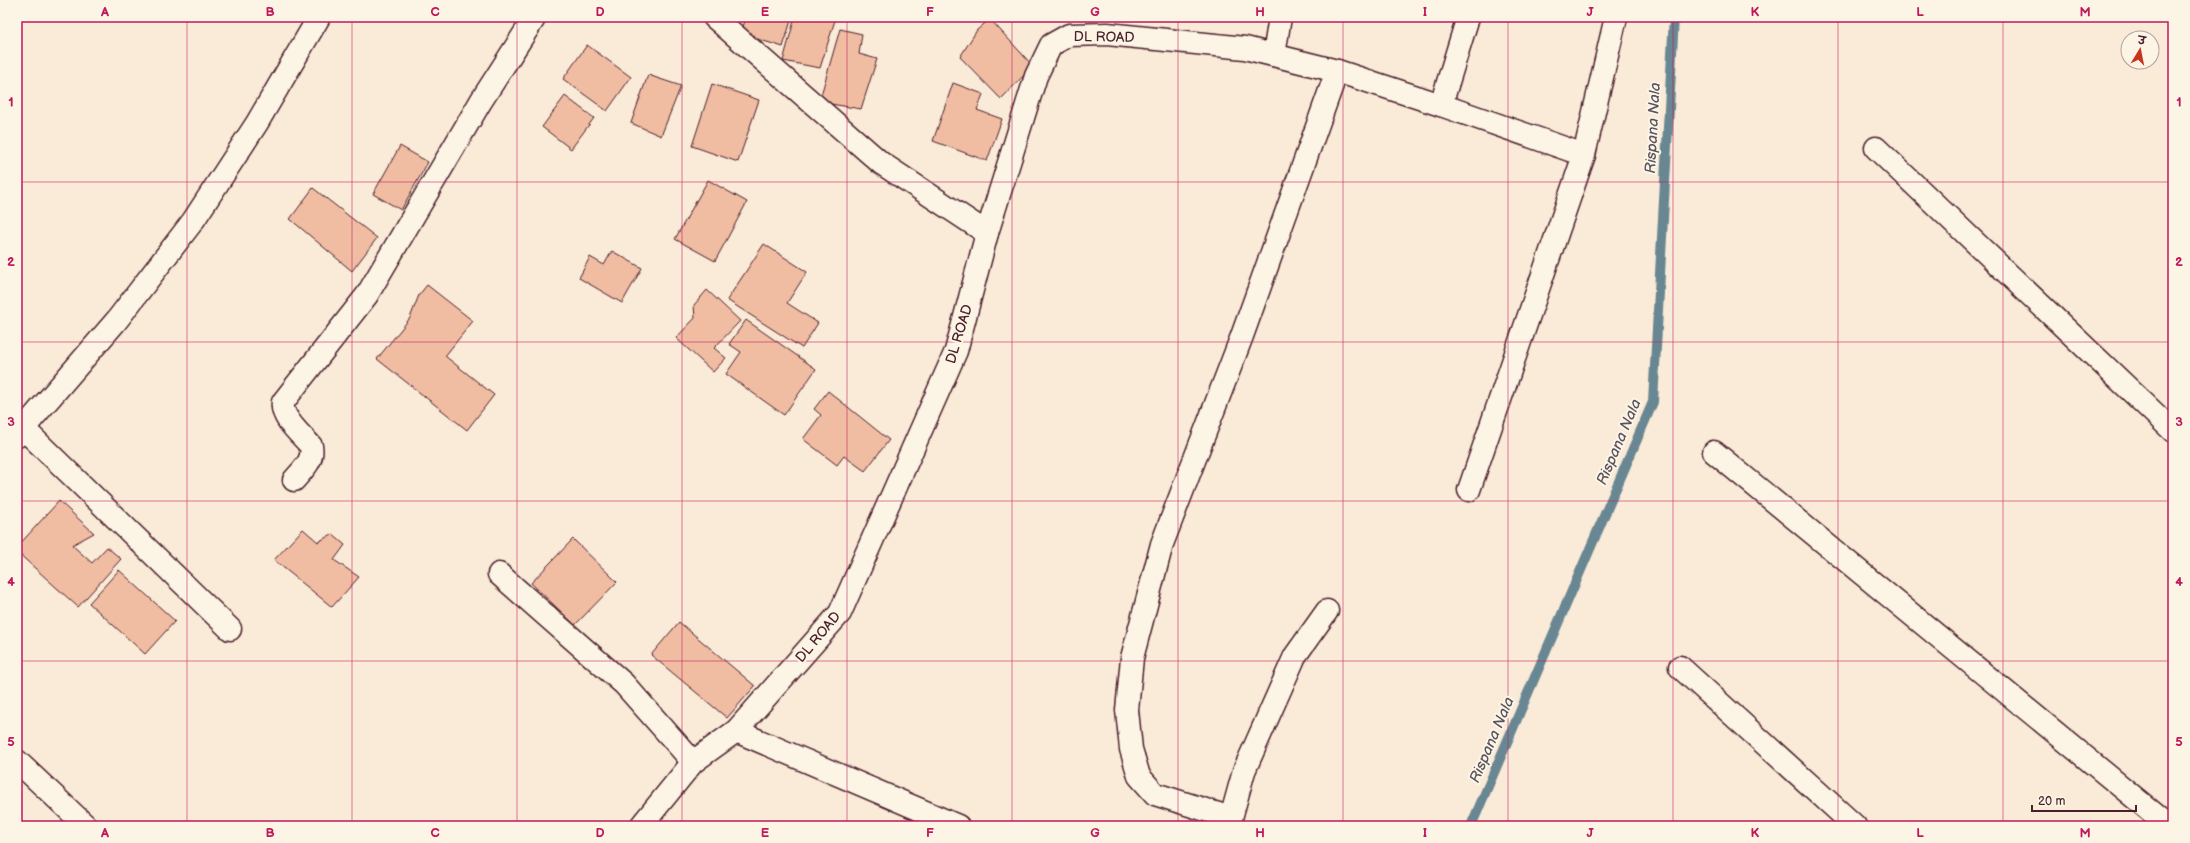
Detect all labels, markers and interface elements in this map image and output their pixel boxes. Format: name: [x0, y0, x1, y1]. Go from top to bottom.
text: A: [100, 4, 109, 20]
text: B: [265, 4, 275, 20]
text: C: [430, 4, 440, 20]
text: D: [595, 4, 605, 20]
text: E: [761, 4, 770, 20]
text: F: [926, 4, 934, 20]
text: G: [1090, 4, 1100, 20]
text: H: [1255, 4, 1265, 20]
text: I: [1423, 4, 1427, 20]
text: J: [1586, 4, 1594, 20]
text: K: [1751, 4, 1760, 20]
text: L: [1916, 4, 1924, 20]
text: M: [2079, 4, 2091, 20]
street label: DL ROAD: [1073, 28, 1135, 46]
north arrow: [2120, 30, 2160, 70]
text: उ: [2136, 33, 2148, 48]
water label: Rispana Nala: [1641, 82, 1665, 174]
text: 1: [8, 94, 14, 110]
text: 1: [2176, 94, 2182, 110]
text: 2: [7, 254, 15, 270]
text: 2: [2175, 254, 2183, 270]
street label: DL ROAD: [942, 302, 976, 366]
water label: Rispana Nala: [1592, 396, 1646, 488]
text: 3: [7, 414, 15, 430]
text: 3: [2175, 414, 2183, 430]
text: 4: [7, 574, 15, 590]
text: 4: [2175, 574, 2183, 590]
street label: DL ROAD: [792, 608, 844, 666]
water label: Rispana Nala: [1465, 694, 1519, 786]
text: 5: [7, 734, 15, 750]
text: 5: [2175, 734, 2183, 750]
scale bar: [2032, 787, 2136, 813]
text: 20 m: [2038, 794, 2065, 809]
text: A: [100, 825, 109, 841]
text: B: [265, 825, 275, 841]
text: C: [430, 825, 440, 841]
text: D: [595, 825, 605, 841]
text: E: [761, 825, 770, 841]
text: F: [926, 825, 934, 841]
text: G: [1090, 825, 1100, 841]
text: H: [1255, 825, 1265, 841]
text: I: [1423, 825, 1427, 841]
text: J: [1586, 825, 1594, 841]
text: K: [1751, 825, 1760, 841]
text: L: [1916, 825, 1924, 841]
text: M: [2079, 825, 2091, 841]

